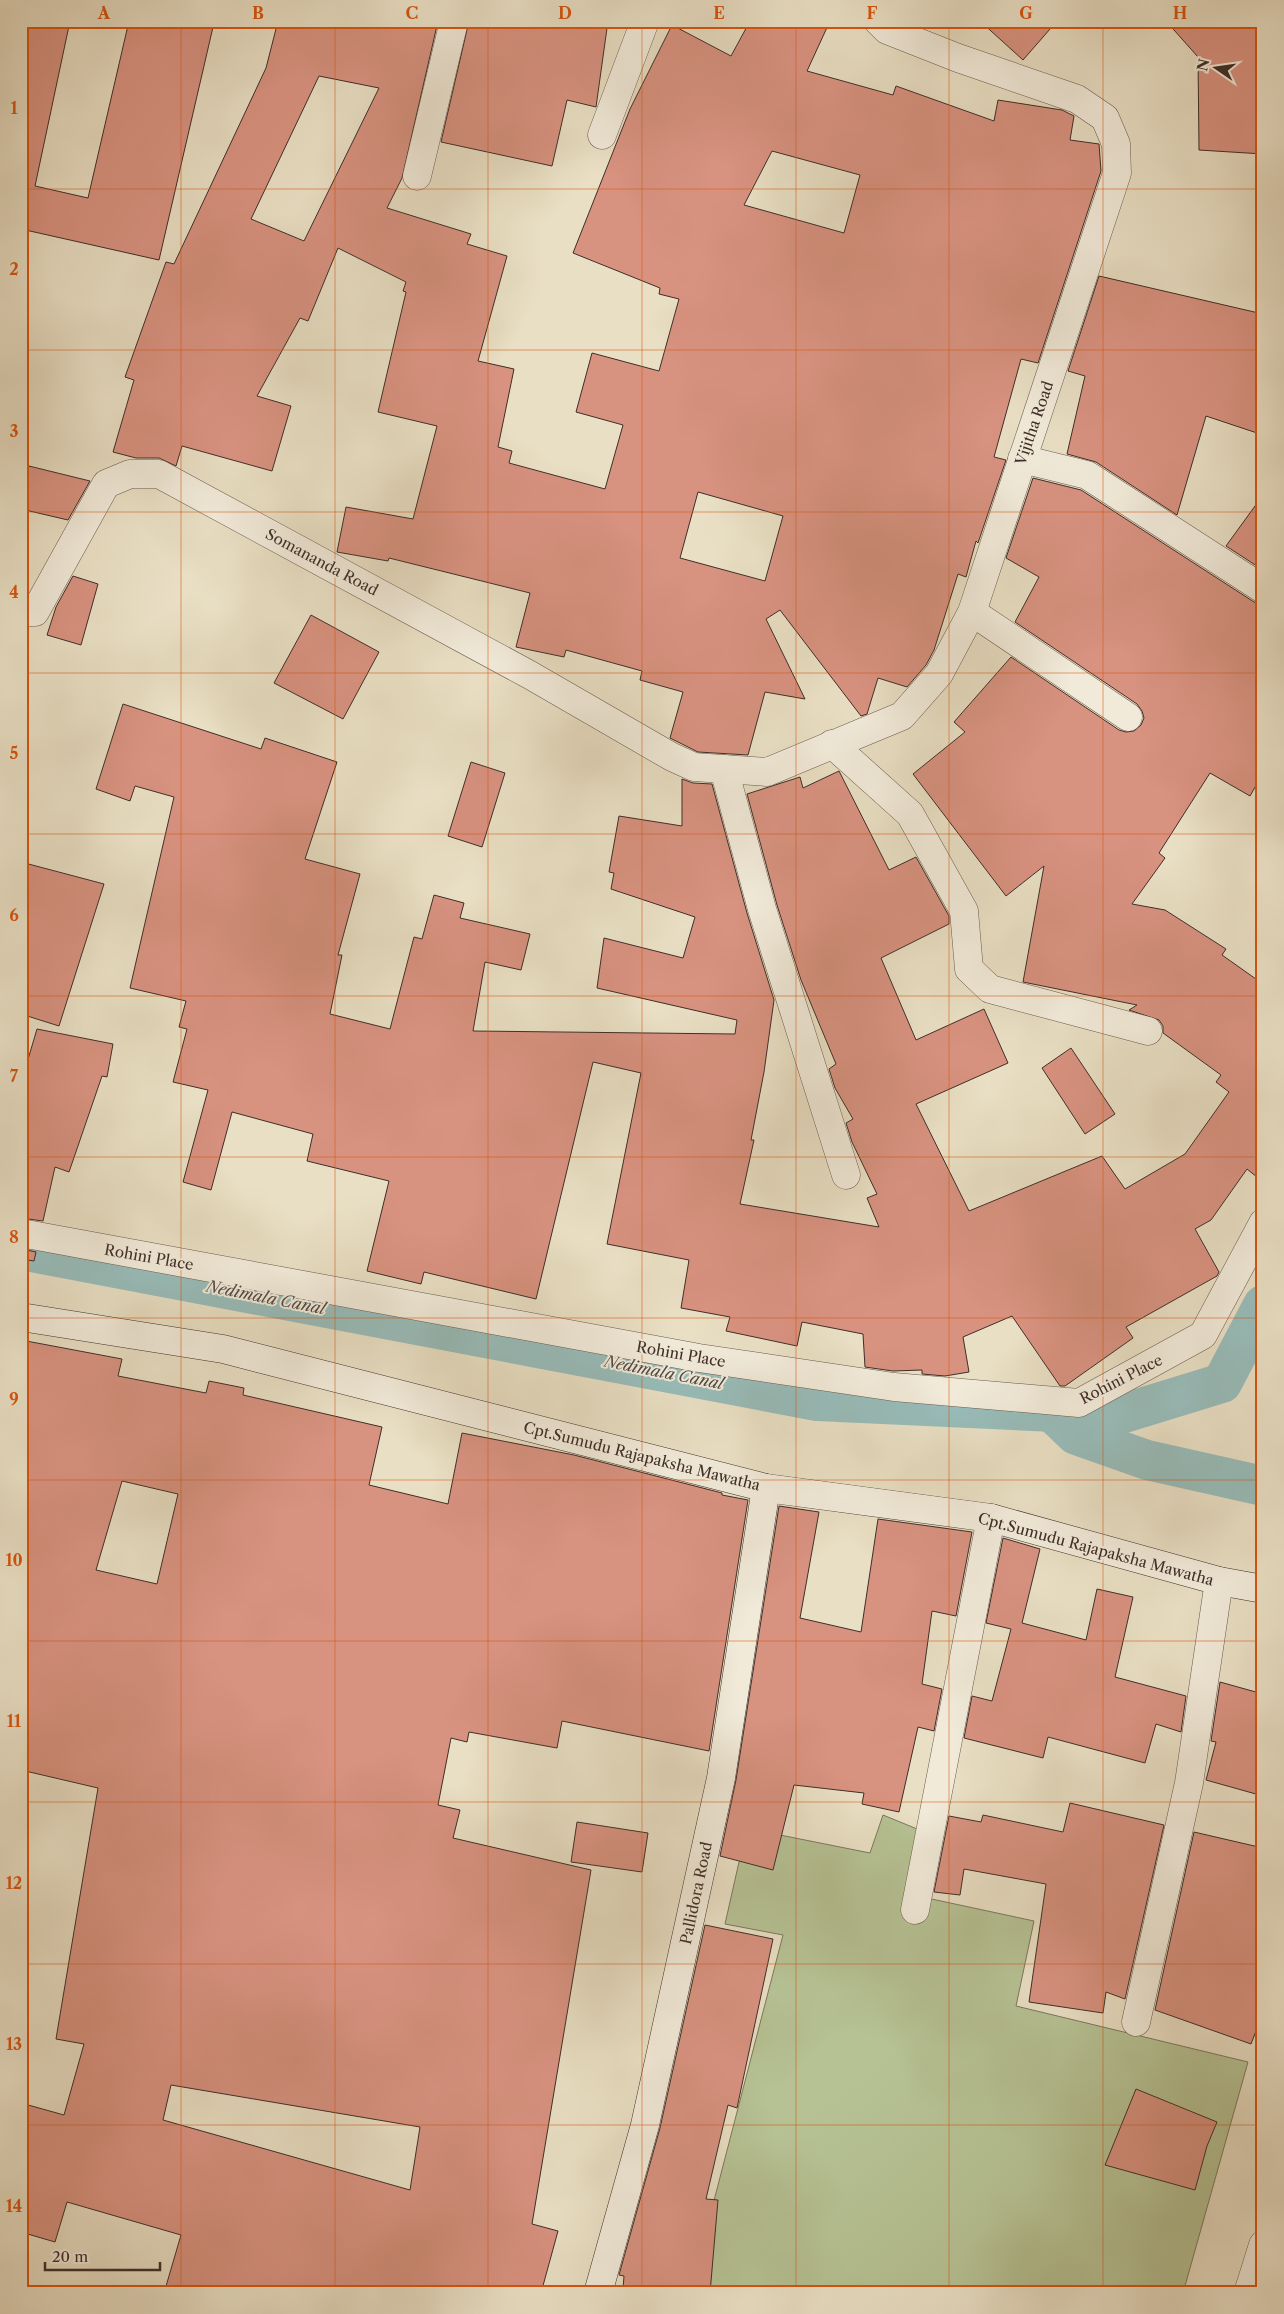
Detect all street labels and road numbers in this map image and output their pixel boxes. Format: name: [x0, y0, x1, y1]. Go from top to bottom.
street label: Vijitha Road: [1010, 378, 1057, 469]
street label: Somananda Road: [262, 524, 382, 600]
street label: Rohini Place: [103, 1240, 195, 1274]
street label: Rohini Place: [635, 1337, 727, 1371]
street label: Rohini Place: [1076, 1350, 1166, 1408]
street label: Cpt.Sumudu Rajapaksha Mawatha: [522, 1417, 762, 1495]
street label: Cpt.Sumudu Rajapaksha Mawatha: [976, 1508, 1216, 1590]
street label: Pallidora Road: [676, 1840, 716, 1946]

